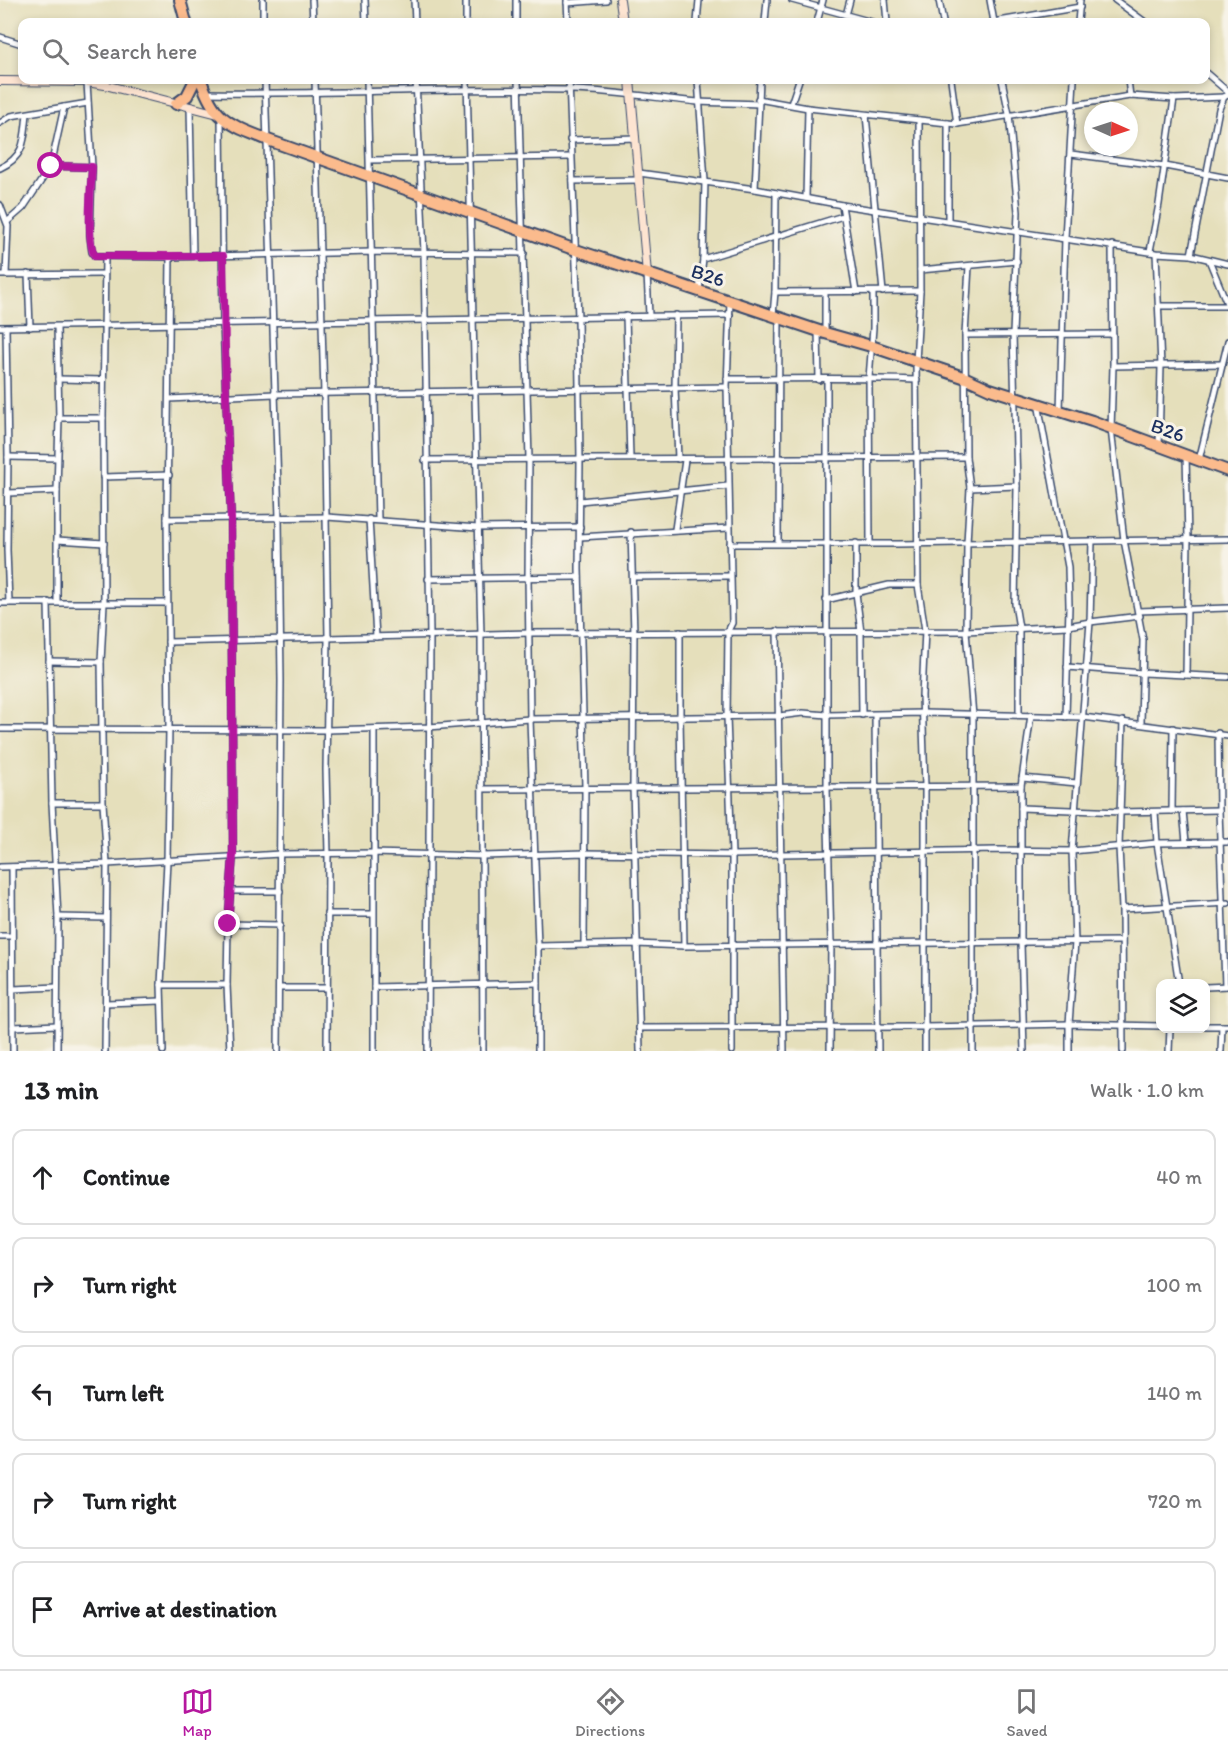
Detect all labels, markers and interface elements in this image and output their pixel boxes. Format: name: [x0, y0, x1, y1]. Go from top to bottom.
search box: [18, 18, 1210, 84]
icon: search: [39, 35, 72, 68]
text: Search here: [87, 38, 197, 65]
north arrow: [1084, 102, 1138, 156]
route start: [37, 152, 63, 178]
street label: B26: [688, 258, 728, 292]
street label: B26: [1148, 413, 1188, 447]
route end: [214, 910, 240, 936]
map controls: [1156, 979, 1210, 1033]
button: layers: [1156, 979, 1210, 1033]
text: 13 min: [24, 1074, 98, 1106]
text: Walk · 1.0 km: [1090, 1078, 1204, 1102]
icon: ahead: [26, 1161, 59, 1194]
text: Continue: [83, 1164, 170, 1191]
text: 40 m: [1156, 1165, 1202, 1189]
icon: right: [26, 1269, 59, 1302]
text: Turn right: [83, 1272, 177, 1299]
text: 100 m: [1147, 1273, 1202, 1297]
icon: left: [26, 1377, 59, 1410]
text: Turn left: [83, 1380, 164, 1407]
text: 140 m: [1147, 1381, 1202, 1405]
icon: right: [26, 1485, 59, 1518]
text: Turn right: [83, 1488, 177, 1515]
text: 720 m: [1148, 1489, 1202, 1513]
icon: arrive: [26, 1593, 59, 1626]
text: Arrive at destination: [83, 1596, 277, 1623]
tab: Map: [181, 1685, 214, 1740]
tab: Directions: [575, 1685, 645, 1740]
tab: Saved: [1007, 1685, 1047, 1740]

